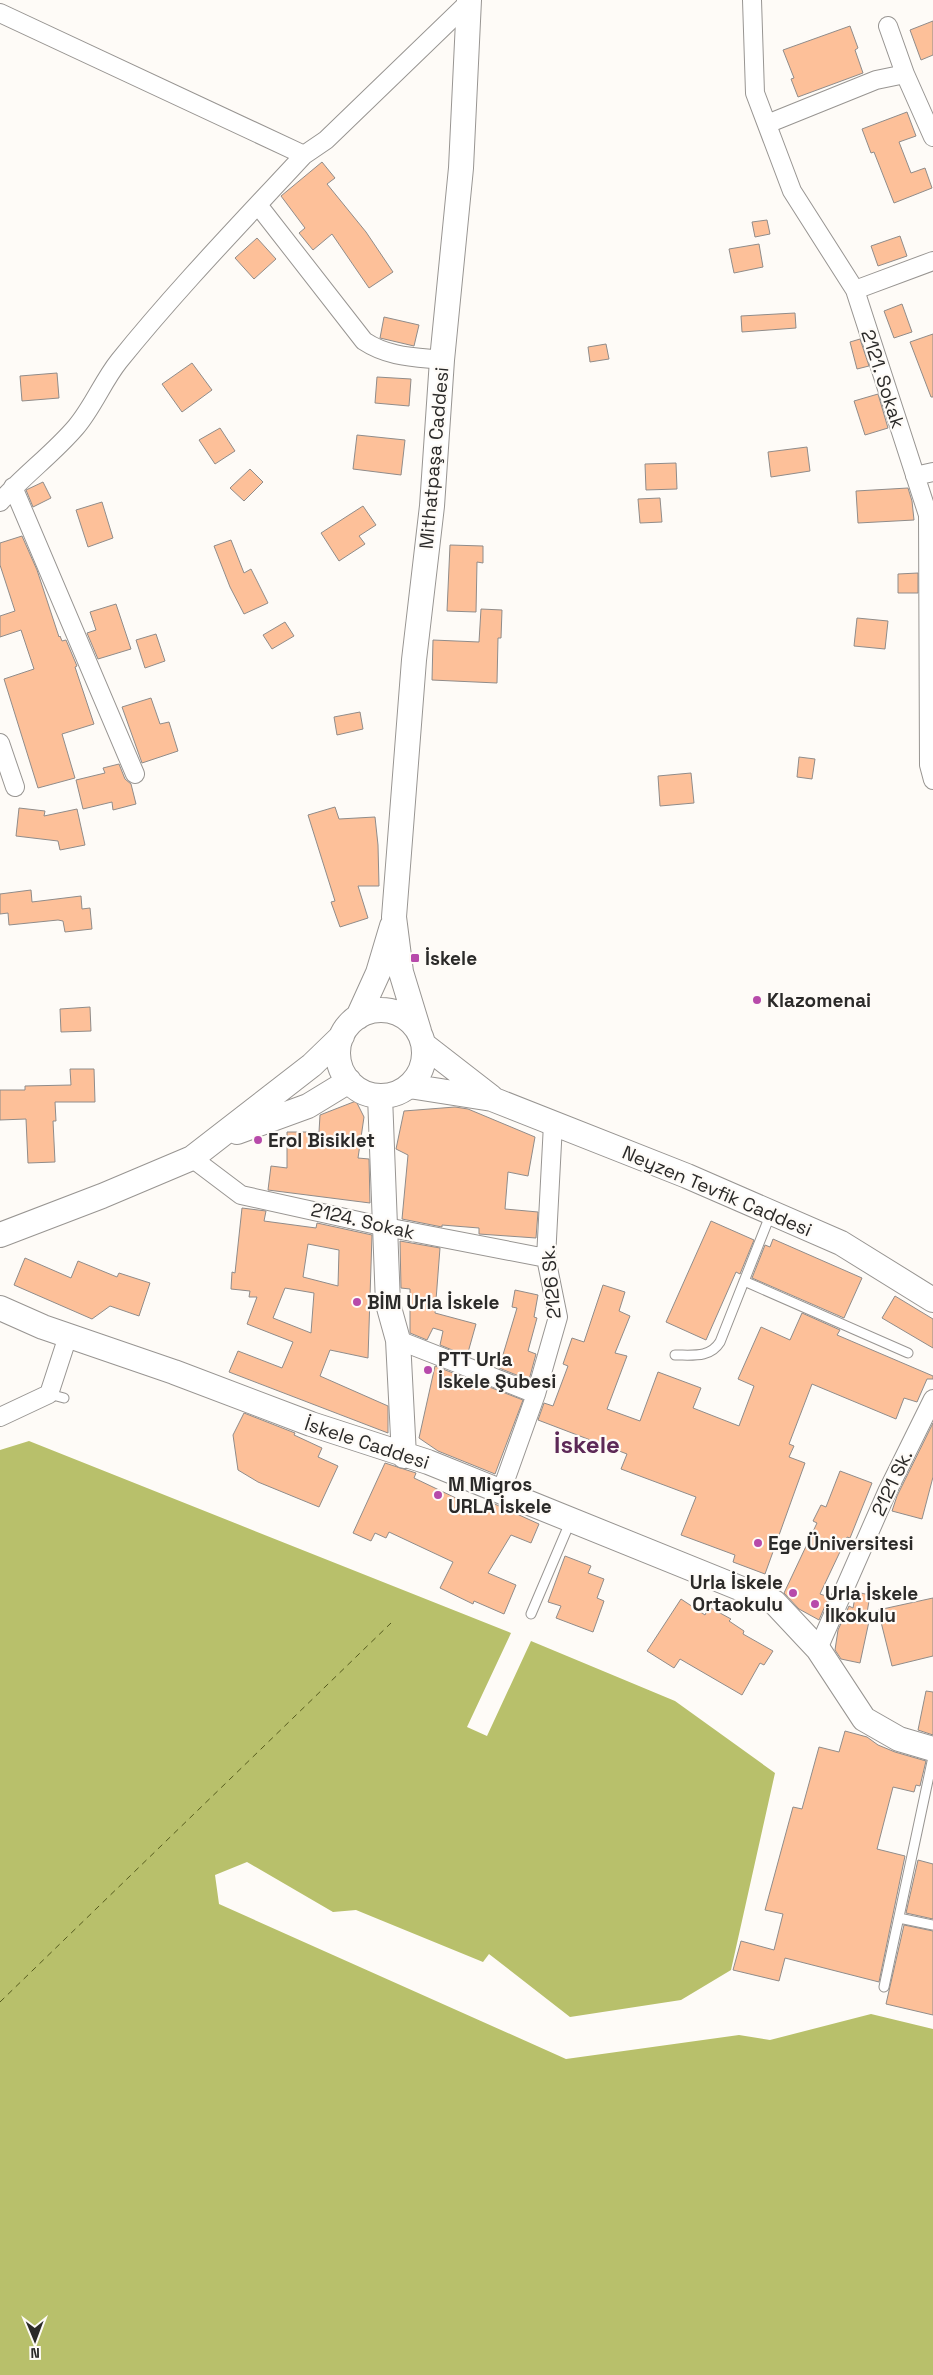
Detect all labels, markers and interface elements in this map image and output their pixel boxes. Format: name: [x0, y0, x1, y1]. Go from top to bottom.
street label: 2121. Sokak: [855, 326, 911, 432]
street label: Mithatpaşa Caddesi: [414, 366, 454, 550]
place label: İskele: [425, 946, 477, 971]
marker: İskele: [409, 952, 421, 964]
place label: Klazomenai: [767, 988, 871, 1013]
marker: Klazomenai: [751, 994, 763, 1006]
place label: Erol Bisiklet: [268, 1128, 375, 1153]
marker: Erol Bisiklet: [252, 1134, 264, 1146]
street label: Neyzen Tevfik Caddesi: [618, 1140, 816, 1242]
street label: 2124. Sokak: [309, 1197, 417, 1245]
street label: 2126 Sk.: [535, 1244, 567, 1320]
place label: BİM Urla İskele: [367, 1290, 500, 1315]
marker: BİM Urla İskele: [351, 1296, 363, 1308]
place label: PTT Urla İskele Şubesi: [438, 1347, 556, 1394]
marker: PTT Urla İskele Şubesi: [422, 1364, 434, 1376]
street label: İskele Caddesi: [301, 1411, 433, 1475]
district label: İskele: [554, 1429, 620, 1460]
street label: 2121 Sk.: [866, 1446, 918, 1520]
place label: M Migros URLA İskele: [448, 1472, 552, 1519]
marker: M Migros URLA İskele: [432, 1489, 444, 1501]
place label: Ege Üniversitesi: [768, 1531, 914, 1556]
marker: Ege Üniversitesi: [752, 1537, 764, 1549]
place label: Urla İskele Ortaokulu: [690, 1570, 783, 1617]
place label: Urla İskele İlkokulu: [825, 1581, 918, 1628]
marker: Urla İskele Ortaokulu: [787, 1587, 799, 1599]
marker: Urla İskele İlkokulu: [809, 1598, 821, 1610]
north arrow: [10, 2315, 60, 2365]
text: N: [30, 2344, 40, 2362]

